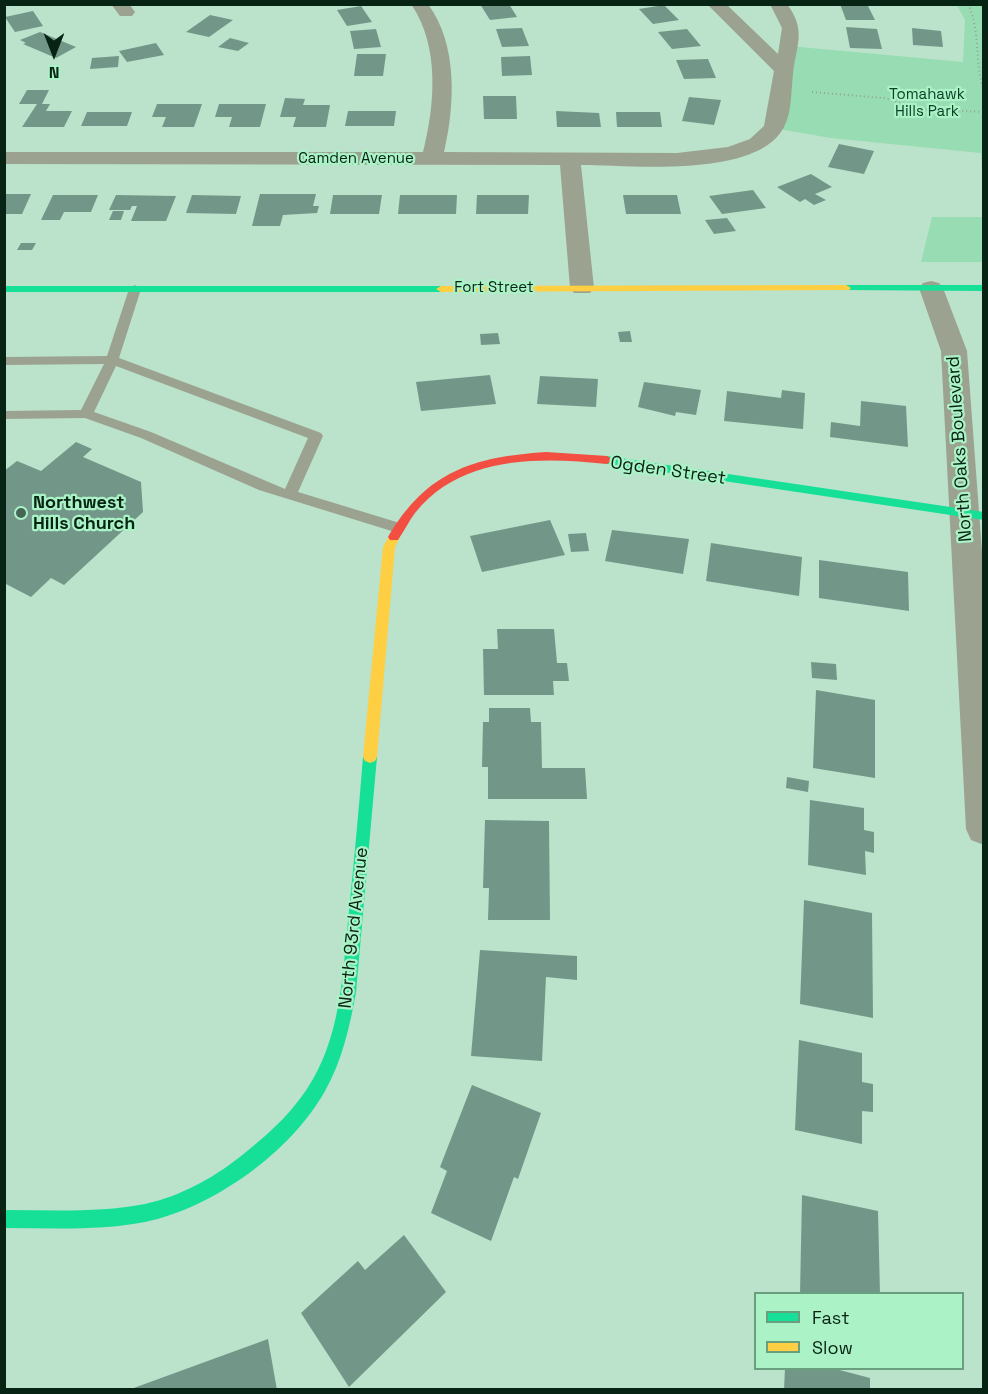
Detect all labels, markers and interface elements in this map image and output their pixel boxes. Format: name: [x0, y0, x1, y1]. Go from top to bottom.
north arrow: [24, 24, 84, 84]
text: N: [49, 62, 59, 83]
park label: Tomahawk Hills Park: [889, 86, 965, 121]
street label: Camden Avenue: [298, 150, 414, 168]
street label: Fort Street: [454, 279, 534, 297]
street label: North Oaks Boulevard: [943, 355, 977, 543]
street label: Ogden Street: [609, 452, 727, 490]
place label: Northwest Hills Church: [33, 492, 135, 534]
marker: Northwest Hills Church: [14, 506, 28, 520]
street label: North 93rd Avenue: [335, 846, 373, 1010]
legend: [754, 1292, 964, 1370]
text: Fast: [812, 1306, 849, 1329]
text: Slow: [812, 1336, 853, 1359]

